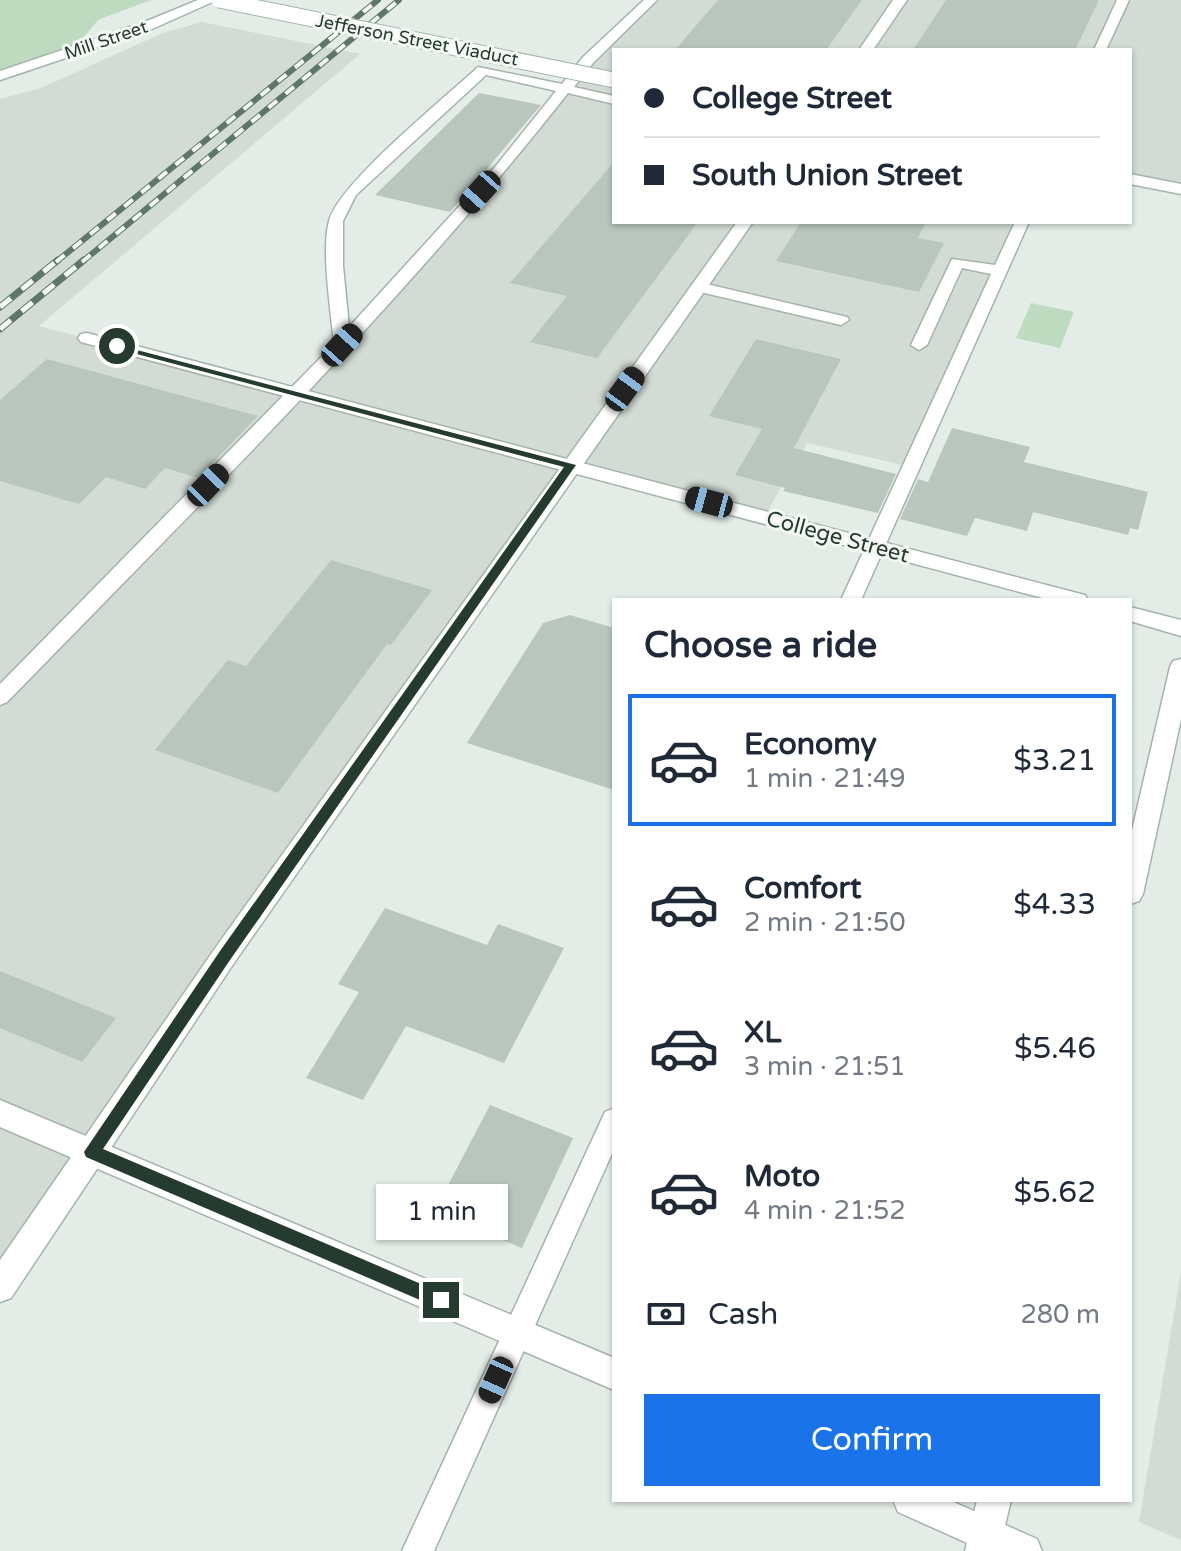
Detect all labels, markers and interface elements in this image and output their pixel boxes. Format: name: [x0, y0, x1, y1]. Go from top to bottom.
street label: Jefferson Street Viaduct: [314, 10, 520, 70]
street label: Mill Street: [61, 15, 151, 65]
text: College Street: [692, 80, 892, 117]
text: South Union Street: [692, 157, 963, 194]
car: [455, 166, 505, 218]
car: [317, 319, 367, 371]
route start: [99, 328, 135, 364]
car: [601, 363, 649, 415]
car: [183, 459, 233, 511]
car: [683, 484, 735, 520]
street label: College Street: [764, 505, 912, 569]
text: Choose a ride: [644, 624, 877, 667]
icon: car: [648, 724, 720, 796]
text: Economy: [744, 726, 877, 763]
text: $3.21: [1013, 742, 1096, 779]
text: 1 min · 21:49: [744, 763, 906, 794]
icon: car: [648, 868, 720, 940]
text: Comfort: [744, 870, 862, 907]
text: $4.33: [1013, 886, 1096, 923]
text: 2 min · 21:50: [744, 907, 906, 938]
icon: car: [648, 1012, 720, 1084]
text: XL: [744, 1014, 781, 1051]
text: $5.46: [1014, 1030, 1096, 1067]
text: 3 min · 21:51: [744, 1051, 906, 1082]
icon: car: [648, 1156, 720, 1228]
text: Moto: [744, 1158, 820, 1195]
text: $5.62: [1014, 1174, 1096, 1211]
callout: 1 min: [375, 1184, 507, 1240]
text: 4 min · 21:52: [744, 1195, 906, 1226]
text: 1 min: [407, 1196, 477, 1227]
route end: [423, 1282, 459, 1318]
icon: cash: [644, 1292, 688, 1336]
text: Cash: [708, 1296, 778, 1333]
text: 280 m: [1020, 1299, 1100, 1330]
car: [475, 1353, 517, 1407]
button: Confirm: [644, 1394, 1100, 1486]

